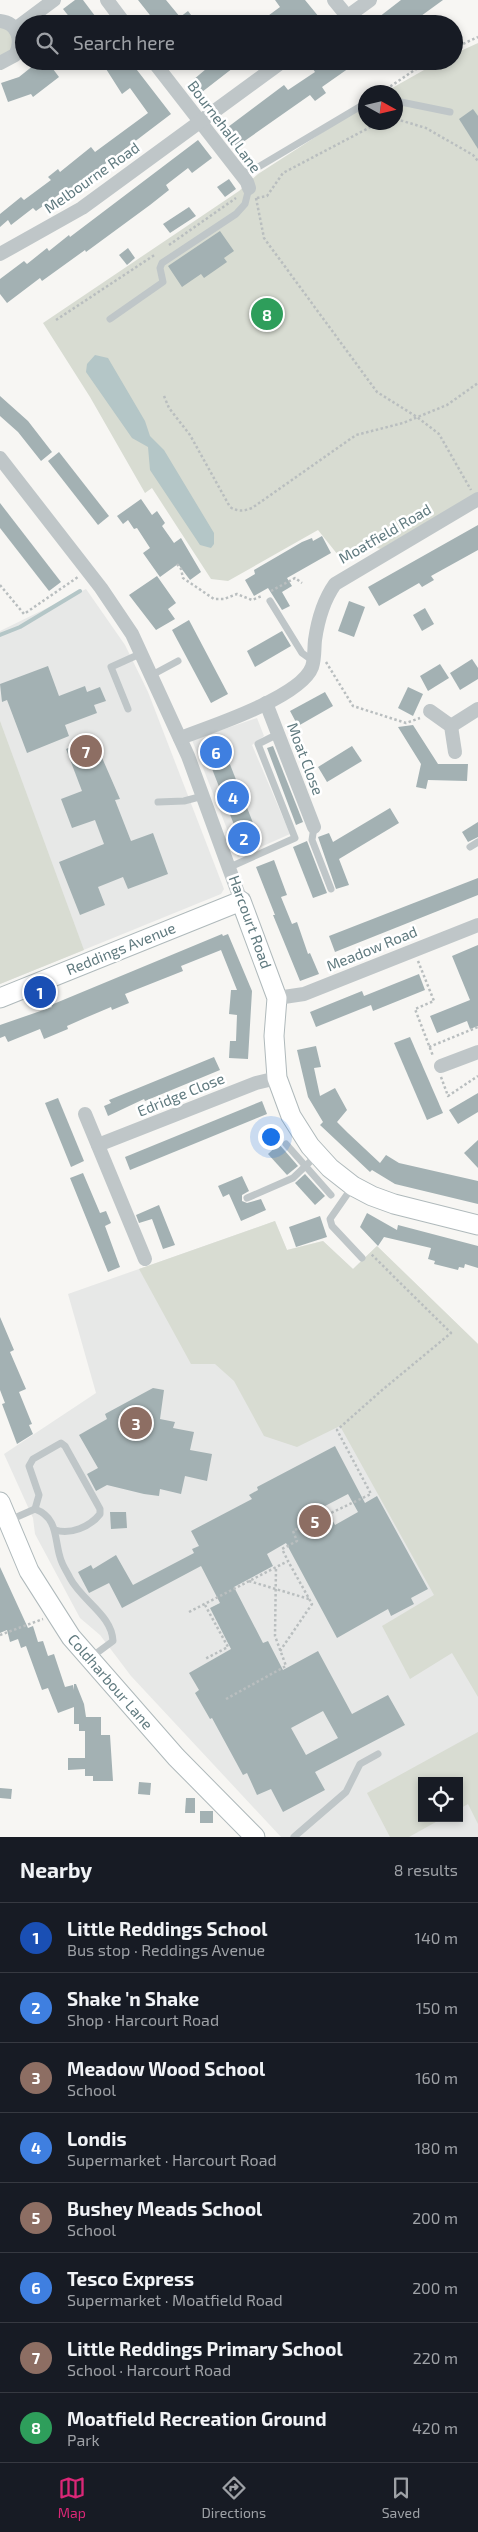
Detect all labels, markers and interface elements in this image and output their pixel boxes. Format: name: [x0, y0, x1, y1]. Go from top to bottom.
search box: [15, 15, 463, 70]
icon: search: [33, 29, 61, 57]
text: Search here: [73, 31, 175, 54]
street label: Bournehall Lane: [184, 77, 265, 176]
north arrow: [358, 85, 403, 130]
street label: Melbourne Road: [40, 138, 142, 217]
pin: 8: [251, 295, 283, 333]
street label: Moatfield Road: [335, 499, 434, 567]
street label: Moat Close: [284, 720, 328, 797]
pin: 7: [70, 732, 102, 770]
pin: 6: [200, 733, 232, 771]
pin: 4: [217, 778, 249, 816]
pin: 2: [228, 819, 260, 857]
street label: Harcourt Road: [226, 873, 276, 971]
street label: Reddings Avenue: [63, 918, 178, 978]
street label: Meadow Road: [324, 922, 420, 974]
pin: 1: [24, 973, 56, 1011]
street label: Edridge Close: [134, 1068, 227, 1120]
your location: [258, 1124, 284, 1150]
pin: 3: [120, 1404, 152, 1442]
pin: 5: [299, 1502, 331, 1540]
street label: Coldharbour Lane: [64, 1630, 157, 1733]
map controls: [418, 1777, 463, 1822]
button: locate: [418, 1777, 463, 1822]
text: Nearby: [20, 1857, 92, 1882]
text: 8 results: [394, 1860, 458, 1879]
text: Little Reddings School: [67, 1917, 267, 1940]
text: 1: [33, 1928, 39, 1947]
text: 140 m: [415, 1928, 458, 1947]
text: Bus stop · Reddings Avenue: [67, 1940, 265, 1959]
text: Shake 'n Shake: [67, 1987, 199, 2010]
text: 2: [31, 1998, 41, 2017]
text: 150 m: [416, 1998, 458, 2017]
text: Shop · Harcourt Road: [67, 2010, 219, 2029]
text: Meadow Wood School: [67, 2057, 265, 2080]
text: 3: [31, 2068, 41, 2087]
text: 160 m: [415, 2068, 458, 2087]
text: School: [67, 2080, 116, 2099]
text: Londis: [67, 2127, 126, 2150]
text: 4: [31, 2138, 41, 2157]
text: 180 m: [415, 2138, 458, 2157]
text: Supermarket · Harcourt Road: [67, 2150, 277, 2169]
text: Bushey Meads School: [67, 2197, 262, 2220]
text: 5: [32, 2208, 40, 2227]
text: 200 m: [412, 2208, 458, 2227]
text: School: [67, 2220, 116, 2239]
text: Tesco Express: [67, 2267, 194, 2290]
text: 6: [31, 2278, 41, 2297]
text: 200 m: [412, 2278, 458, 2297]
text: Supermarket · Moatfield Road: [67, 2290, 283, 2309]
text: Little Reddings Primary School: [67, 2337, 343, 2360]
text: 7: [32, 2348, 40, 2367]
text: 220 m: [413, 2348, 458, 2367]
text: School · Harcourt Road: [67, 2360, 231, 2379]
text: Moatfield Recreation Ground: [67, 2407, 327, 2430]
text: 8: [31, 2418, 41, 2437]
text: 420 m: [412, 2418, 458, 2437]
text: Park: [67, 2430, 100, 2449]
tab: Map: [58, 2474, 86, 2521]
tab: Directions: [202, 2474, 266, 2521]
tab: Saved: [382, 2474, 420, 2521]

